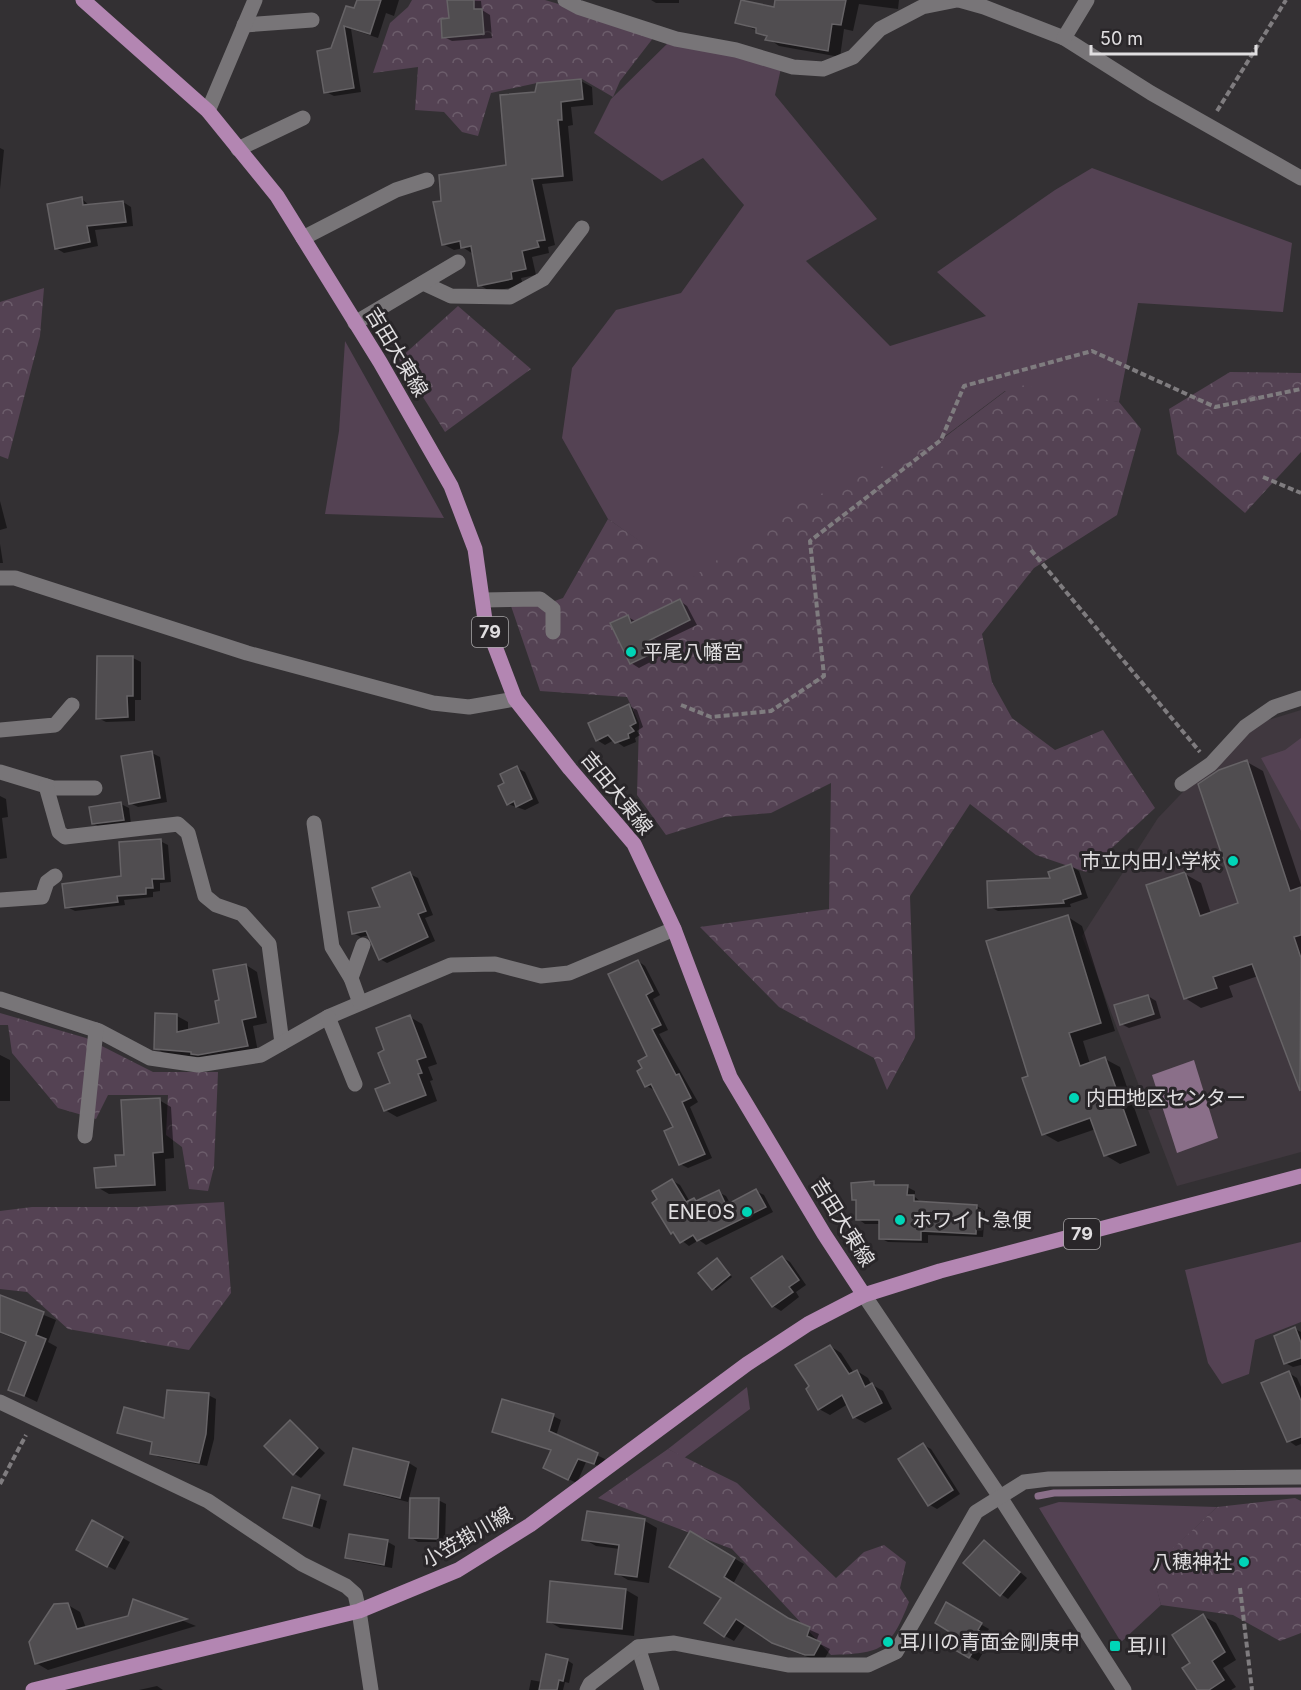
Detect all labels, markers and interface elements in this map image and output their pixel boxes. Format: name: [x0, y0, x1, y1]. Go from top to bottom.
scale bar: [1091, 18, 1256, 56]
text: 50 m: [1100, 28, 1143, 49]
street label: 吉田大東線: [361, 303, 433, 401]
road number: 79: [472, 617, 508, 647]
place label: 平尾八幡宮: [643, 640, 743, 664]
marker: 平尾八幡宮: [624, 645, 638, 659]
street label: 吉田大東線: [576, 747, 658, 839]
place label: 市立内田小学校: [1081, 849, 1221, 873]
marker: 市立内田小学校: [1226, 854, 1240, 868]
place label: 内田地区センター: [1086, 1086, 1246, 1110]
marker: 内田地区センター: [1067, 1091, 1081, 1105]
street label: 吉田大東線: [806, 1173, 880, 1271]
place label: ENEOS: [668, 1200, 735, 1224]
marker: ENEOS: [740, 1205, 754, 1219]
place label: ホワイト急便: [912, 1208, 1032, 1232]
marker: ホワイト急便: [893, 1213, 907, 1227]
road number: 79: [1064, 1219, 1100, 1249]
street label: 小笠掛川線: [418, 1502, 516, 1572]
place label: 八穂神社: [1152, 1550, 1232, 1574]
marker: 八穂神社: [1237, 1555, 1251, 1569]
place label: 耳川の青面金剛庚申: [900, 1630, 1080, 1654]
place label: 耳川: [1127, 1634, 1167, 1658]
marker: 耳川の青面金剛庚申: [881, 1635, 895, 1649]
marker: 耳川: [1108, 1639, 1122, 1653]

